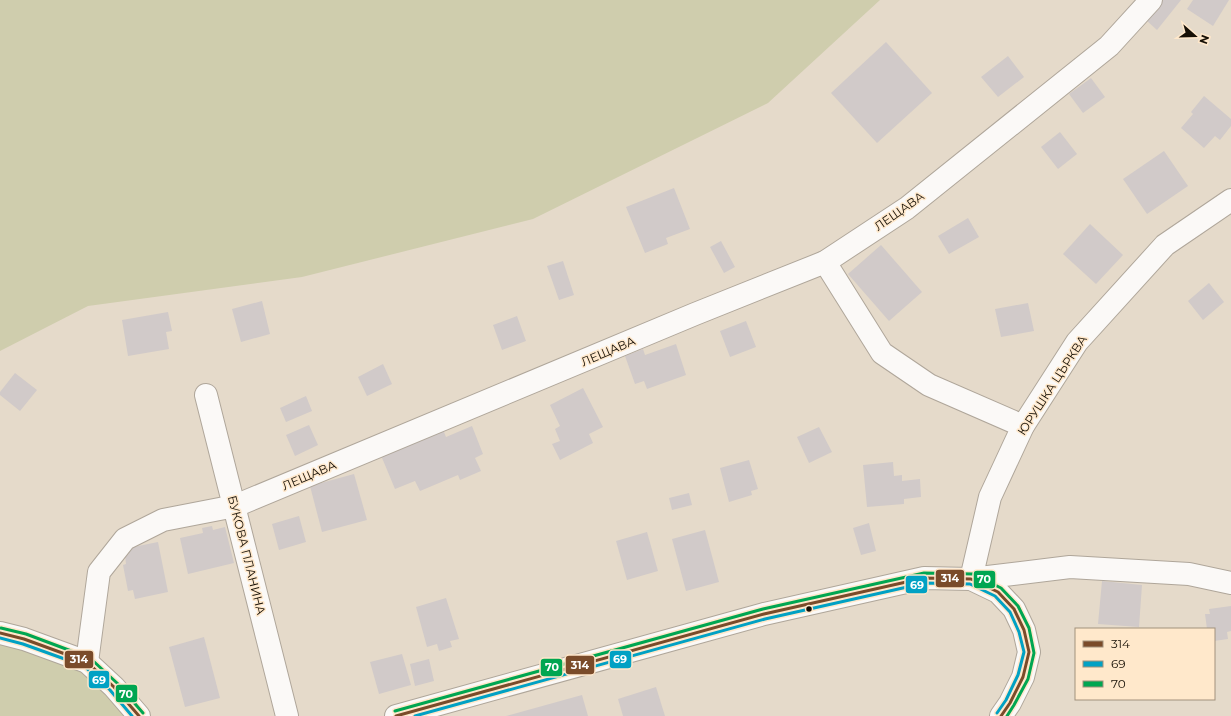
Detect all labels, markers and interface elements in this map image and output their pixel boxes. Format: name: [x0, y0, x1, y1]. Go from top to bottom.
north arrow: [1175, 16, 1215, 56]
text: N: [1196, 33, 1212, 46]
street label: ЛЕЩАВА: [871, 188, 927, 234]
street label: ЮРУШКА ЦЪРКВА: [1014, 332, 1090, 438]
street label: ЛЕЩАВА: [579, 333, 637, 369]
street label: ЛЕЩАВА: [280, 457, 338, 493]
street label: БУКОВА ПЛАНИНА: [225, 494, 269, 616]
line badge: 314: [935, 569, 965, 588]
line badge: 70: [973, 570, 996, 589]
text: 314: [940, 571, 960, 585]
text: 70: [977, 572, 992, 586]
line badge: 69: [905, 575, 928, 594]
text: 69: [910, 578, 924, 592]
unlabelled marker: [804, 604, 814, 614]
legend: [1075, 628, 1215, 700]
text: 314: [1111, 636, 1130, 651]
line badge: 314: [64, 650, 94, 669]
line badge: 69: [609, 650, 632, 669]
text: 314: [69, 652, 89, 666]
text: 69: [613, 652, 627, 666]
line badge: 314: [565, 655, 595, 675]
text: 69: [1111, 656, 1126, 671]
line badge: 70: [540, 658, 563, 677]
text: 314: [570, 658, 590, 672]
text: 70: [545, 660, 560, 674]
line badge: 69: [88, 670, 110, 689]
text: 69: [92, 673, 106, 687]
text: 70: [1111, 676, 1126, 691]
line badge: 70: [115, 684, 138, 703]
text: 70: [119, 687, 134, 701]

